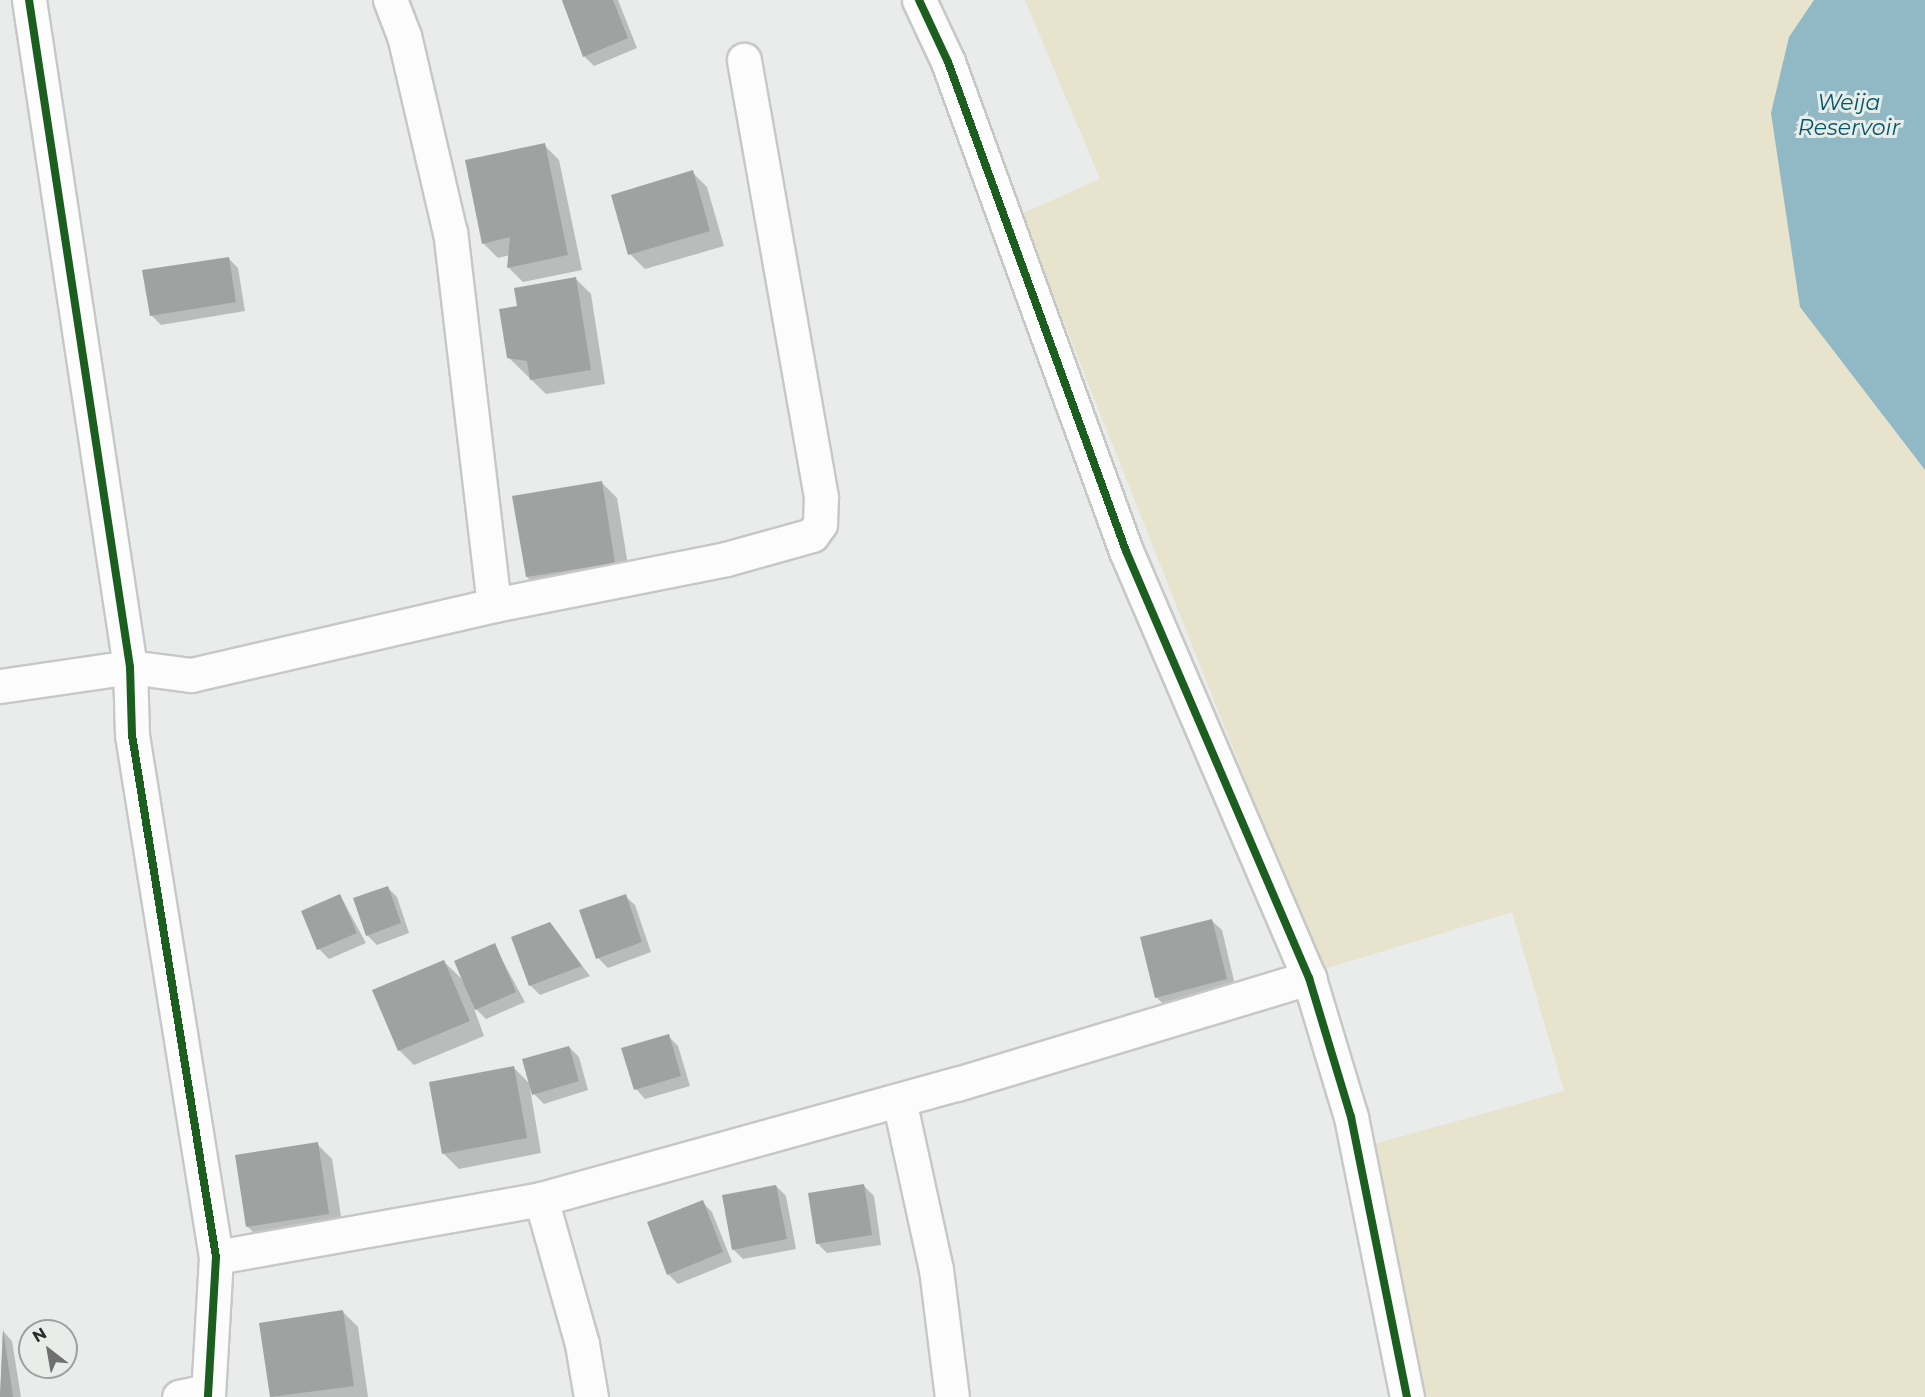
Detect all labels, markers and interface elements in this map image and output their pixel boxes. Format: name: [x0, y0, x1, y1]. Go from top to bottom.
water label: Weija Reservoir: [1798, 89, 1900, 140]
north arrow: [18, 1319, 78, 1379]
text: N: [29, 1323, 50, 1346]

